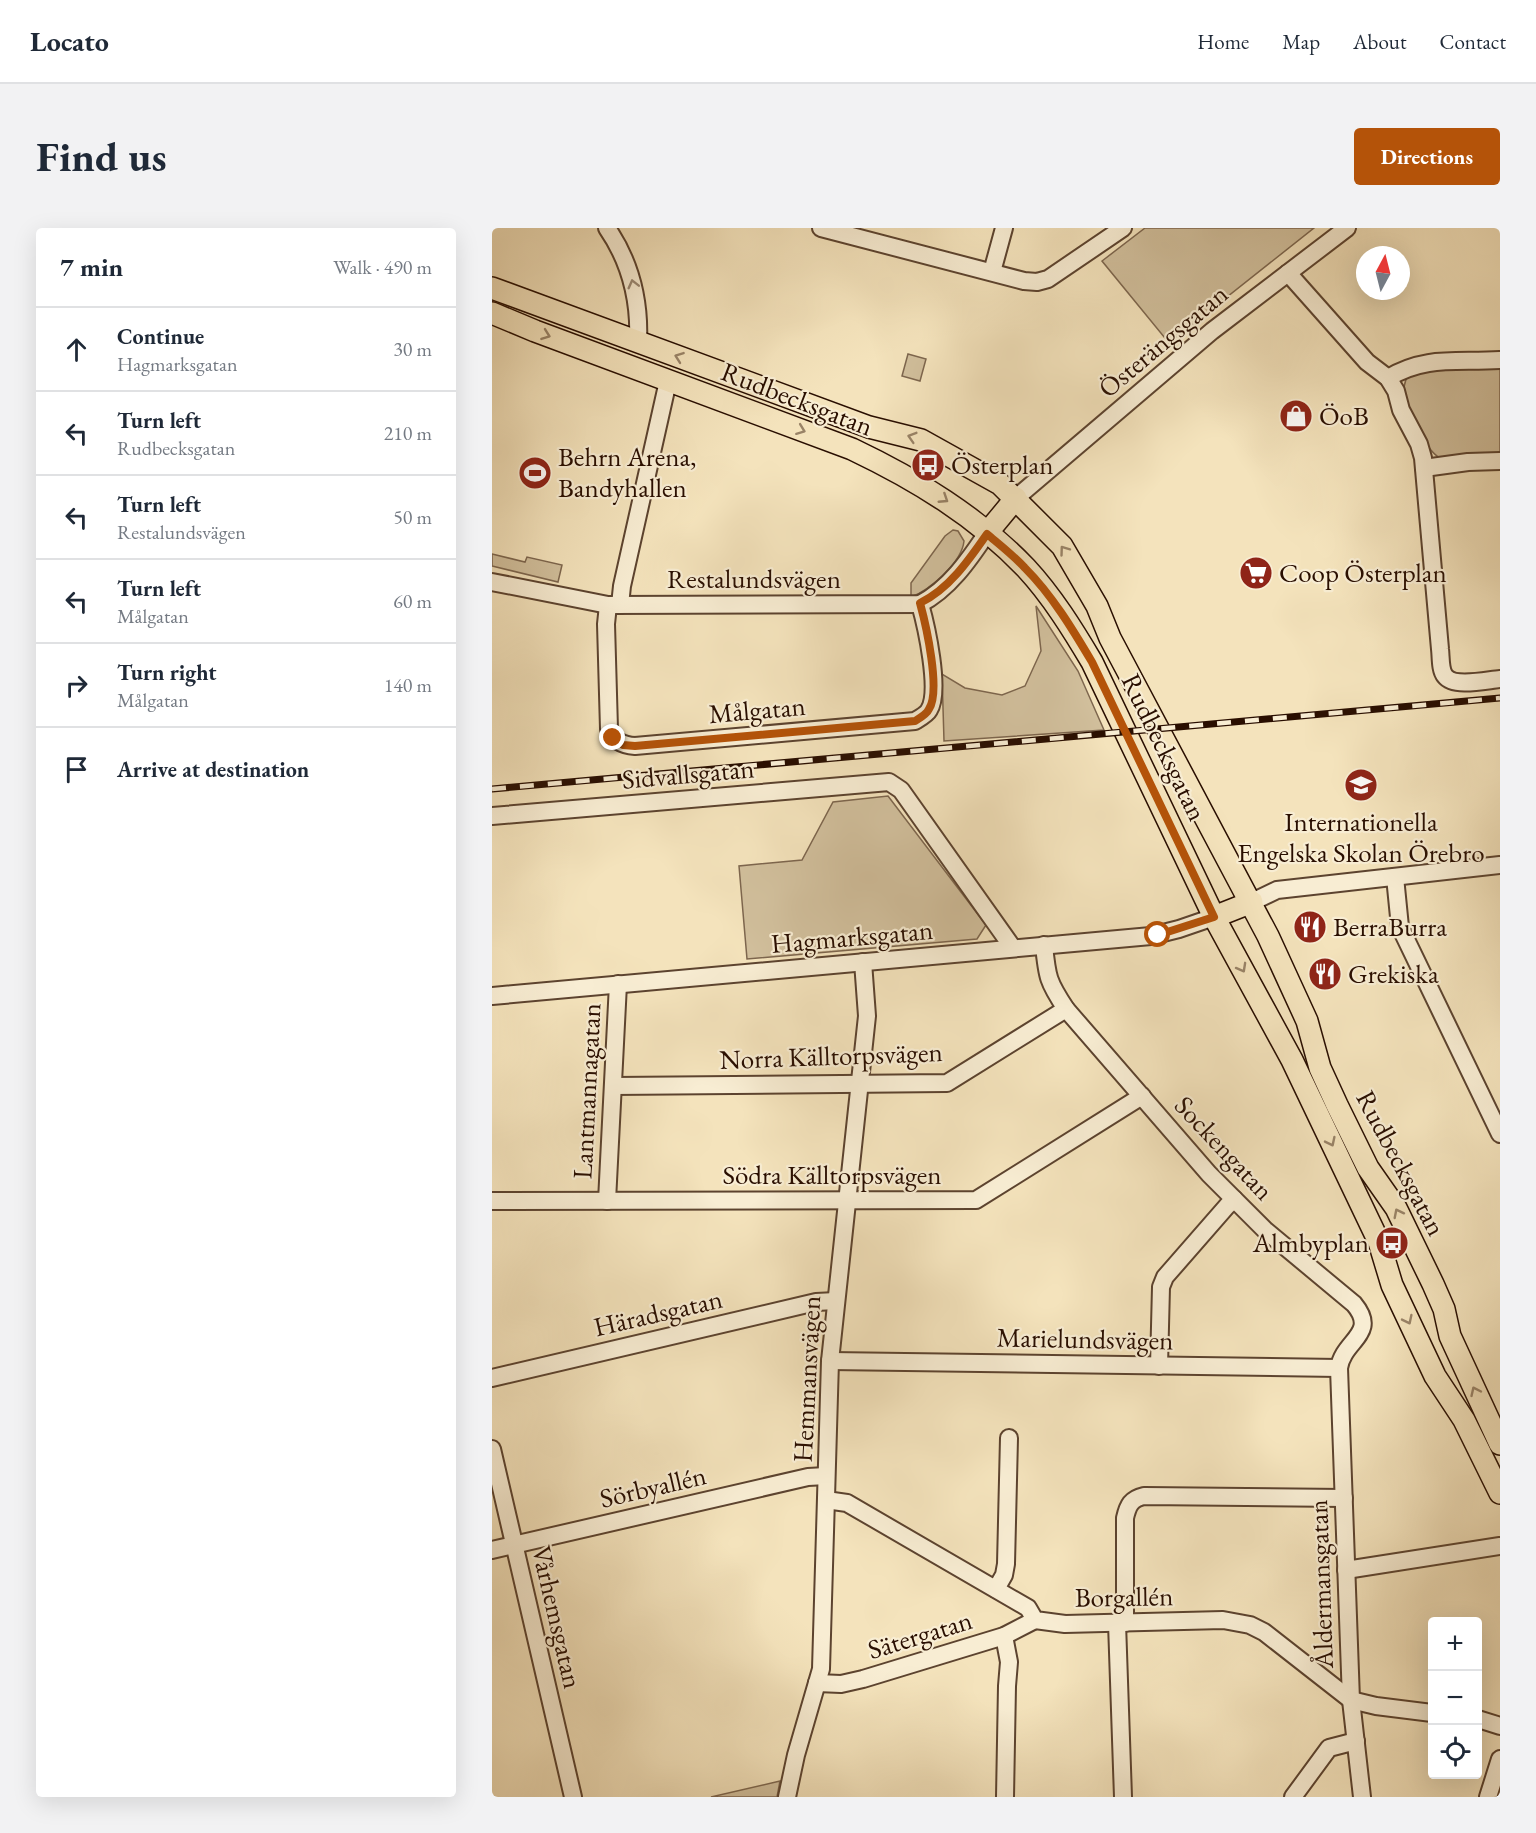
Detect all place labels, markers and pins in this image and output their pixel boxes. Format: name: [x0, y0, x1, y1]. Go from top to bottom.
shop icon: ÖoB: [1278, 398, 1314, 434]
place label: ÖoB: [1319, 398, 1369, 433]
place label: Behrn Arena, Bandyhallen: [558, 439, 696, 505]
bus stop icon: Österplan: [910, 447, 946, 483]
place label: Österplan: [951, 447, 1053, 482]
sports icon: Behrn Arena, Bandyhallen: [517, 455, 553, 491]
supermarket icon: Coop Österplan: [1238, 555, 1274, 591]
place label: Coop Österplan: [1279, 555, 1447, 590]
school or university icon: Internationella Engelska Skolan Örebro: [1343, 767, 1379, 803]
place label: Internationella Engelska Skolan Örebro: [1237, 804, 1485, 870]
restaurant icon: BerraBurra: [1292, 909, 1328, 945]
place label: BerraBurra: [1333, 909, 1447, 944]
restaurant icon: Grekiska: [1307, 956, 1343, 992]
place label: Grekiska: [1348, 956, 1439, 991]
place label: Almbyplan: [1252, 1225, 1369, 1260]
bus stop icon: Almbyplan: [1374, 1225, 1410, 1261]

